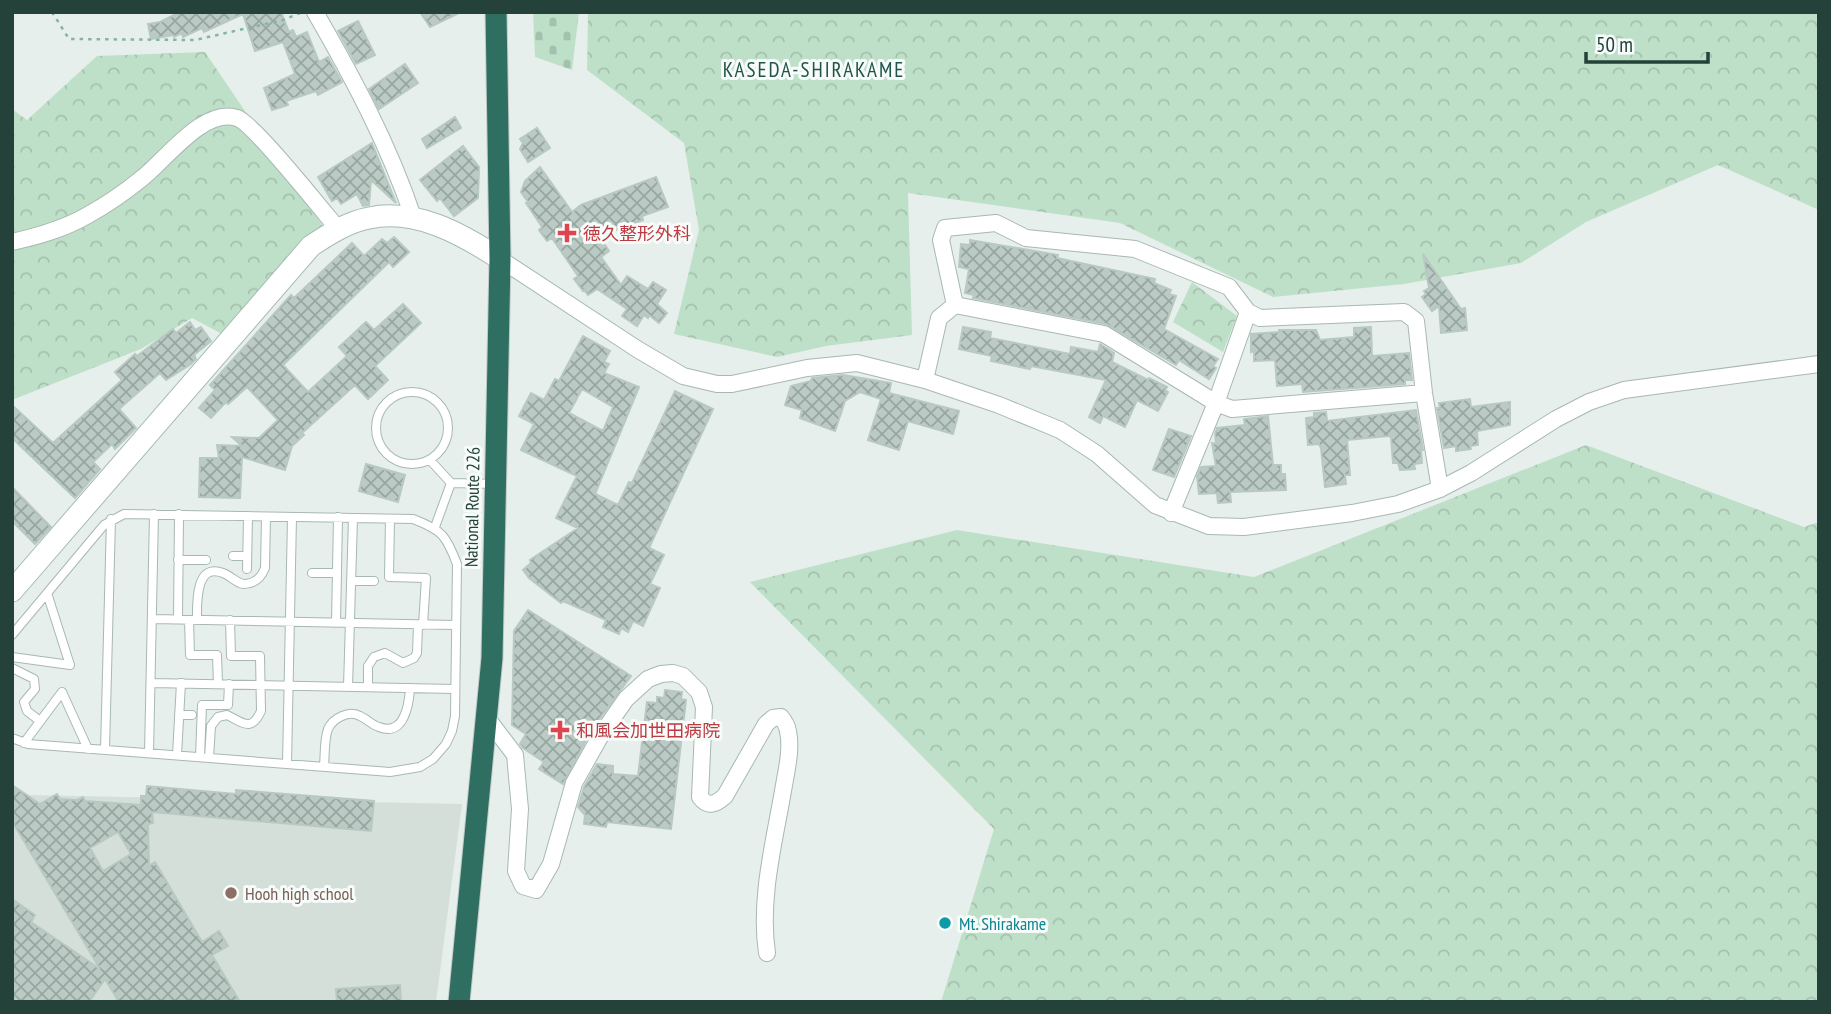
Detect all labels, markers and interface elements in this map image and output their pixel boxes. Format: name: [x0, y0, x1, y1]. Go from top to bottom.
scale bar: [1586, 21, 1708, 65]
text: 50 m: [1596, 31, 1633, 58]
district label: KASEDA-SHIRAKAME: [723, 56, 905, 83]
place label: 徳久整形外科: [583, 222, 691, 245]
marker: 徳久整形外科: [557, 223, 577, 243]
street label: National Route 226: [459, 447, 485, 567]
place label: 和風会加世田病院: [576, 719, 720, 742]
marker: 和風会加世田病院: [550, 720, 570, 740]
place label: Hooh high school: [245, 882, 354, 905]
marker: Hooh high school: [223, 885, 239, 901]
place label: Mt. Shirakame: [959, 912, 1046, 935]
marker: Mt. Shirakame: [937, 915, 953, 931]

